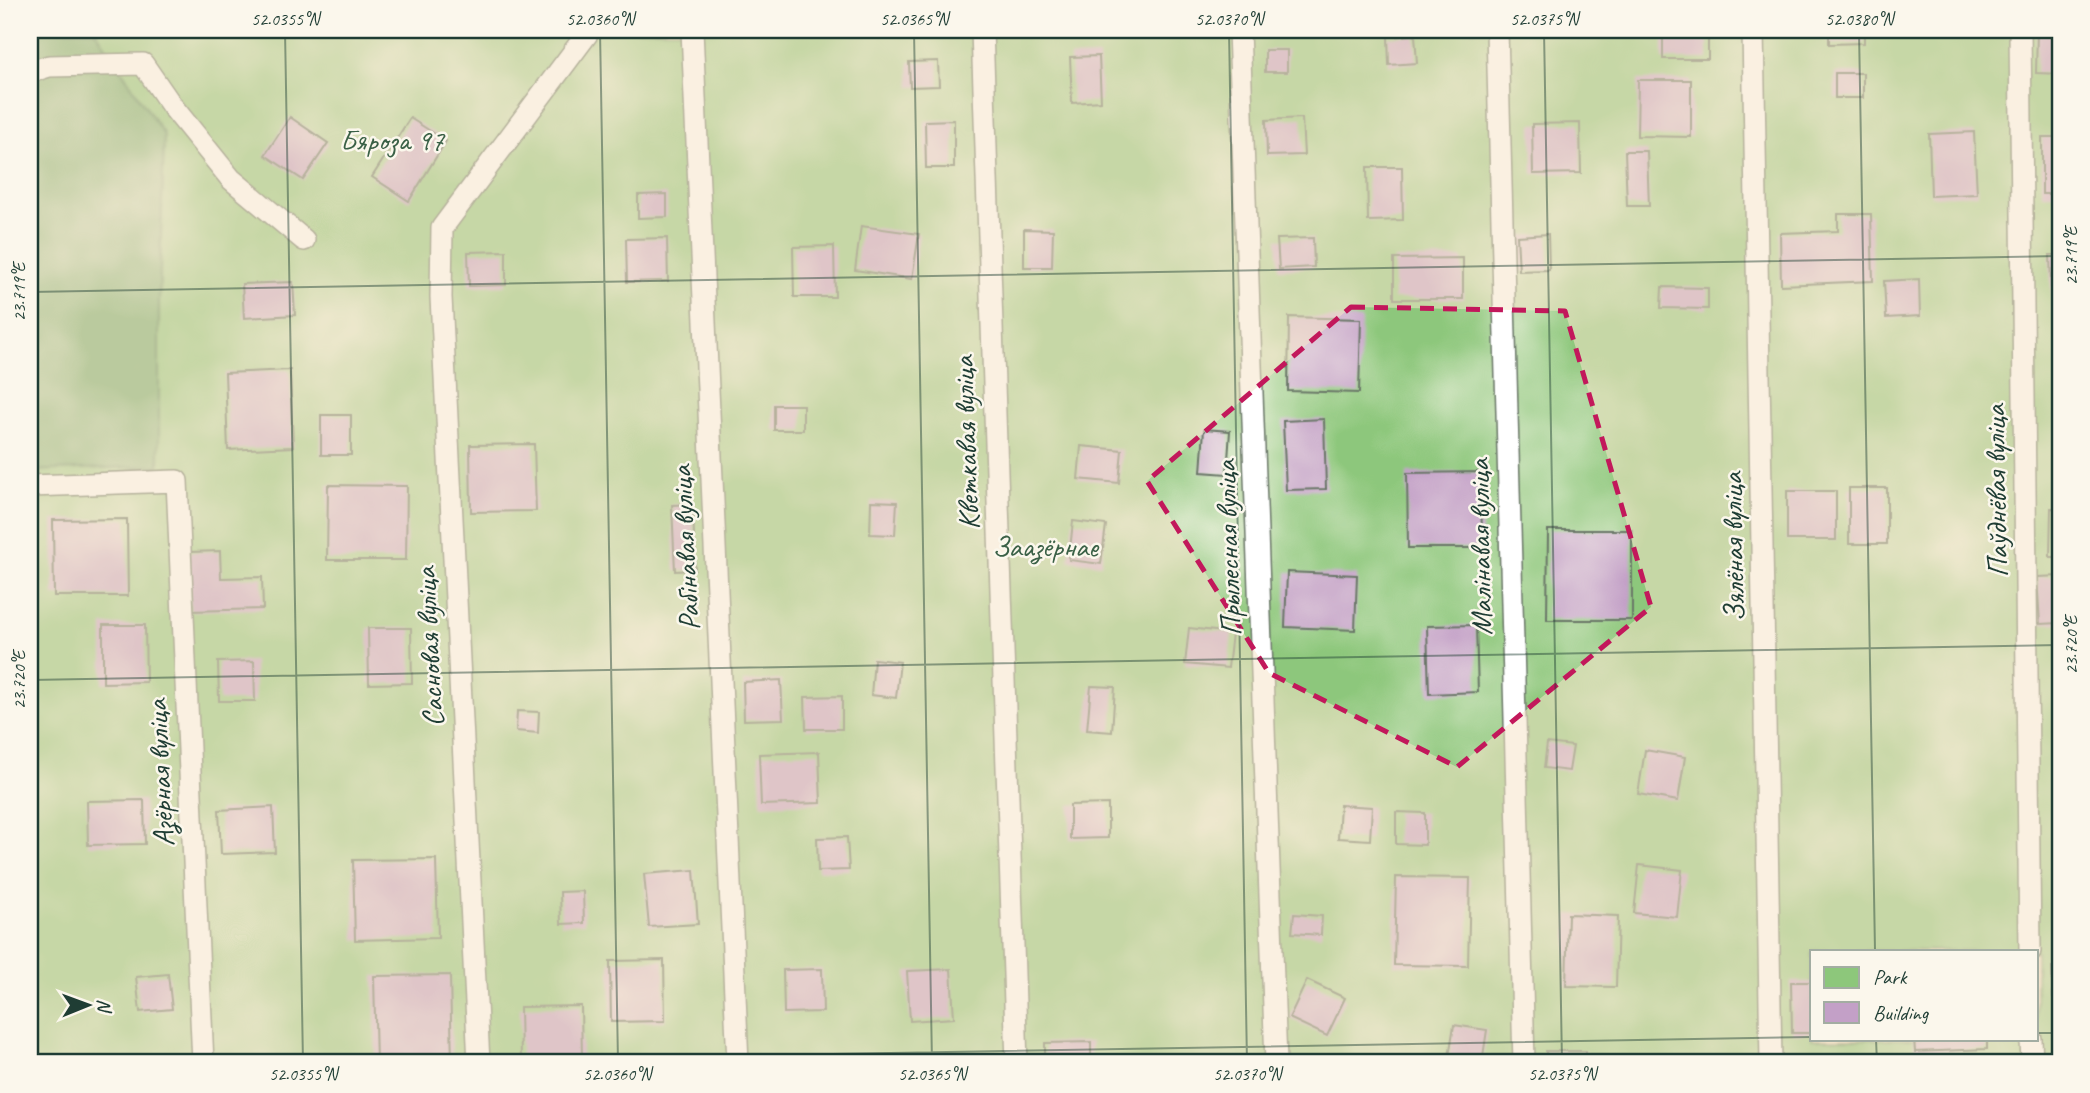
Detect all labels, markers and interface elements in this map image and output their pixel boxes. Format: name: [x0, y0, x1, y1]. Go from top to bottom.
text: 52.0355°N: [251, 8, 322, 30]
text: 52.0360°N: [566, 8, 637, 30]
text: 52.0365°N: [880, 8, 951, 30]
text: 52.0370°N: [1195, 8, 1266, 30]
text: 52.0375°N: [1510, 8, 1581, 30]
text: 52.0380°N: [1825, 8, 1896, 30]
park label: Бяроза 97: [340, 121, 445, 159]
text: 23.719°E: [2060, 224, 2082, 285]
text: 23.719°E: [8, 260, 30, 321]
street label: Кветкавая вуліца: [944, 354, 988, 531]
street label: Паўднёвая вуліца: [1975, 402, 2017, 578]
street label: Прылесная вуліца: [1206, 457, 1250, 637]
street label: Малінавая вуліца: [1459, 457, 1501, 636]
street label: Рабінавая вуліца: [662, 463, 708, 631]
street label: Зялёная вуліца: [1713, 470, 1753, 622]
park label: Заазёрнае: [992, 527, 1100, 565]
street label: Сасновая вуліца: [406, 564, 452, 728]
text: 23.720°E: [2060, 613, 2082, 674]
text: 23.720°E: [8, 648, 30, 709]
street label: Азёрная вуліца: [137, 697, 183, 848]
legend: [1810, 950, 2038, 1040]
text: Park: [1873, 964, 1908, 990]
north arrow: [52, 970, 122, 1040]
text: N: [92, 999, 116, 1014]
text: Building: [1873, 1000, 1930, 1026]
text: 52.0355°N: [269, 1063, 340, 1085]
text: 52.0360°N: [583, 1063, 654, 1085]
text: 52.0365°N: [898, 1063, 969, 1085]
text: 52.0370°N: [1213, 1063, 1284, 1085]
text: 52.0375°N: [1528, 1063, 1599, 1085]

